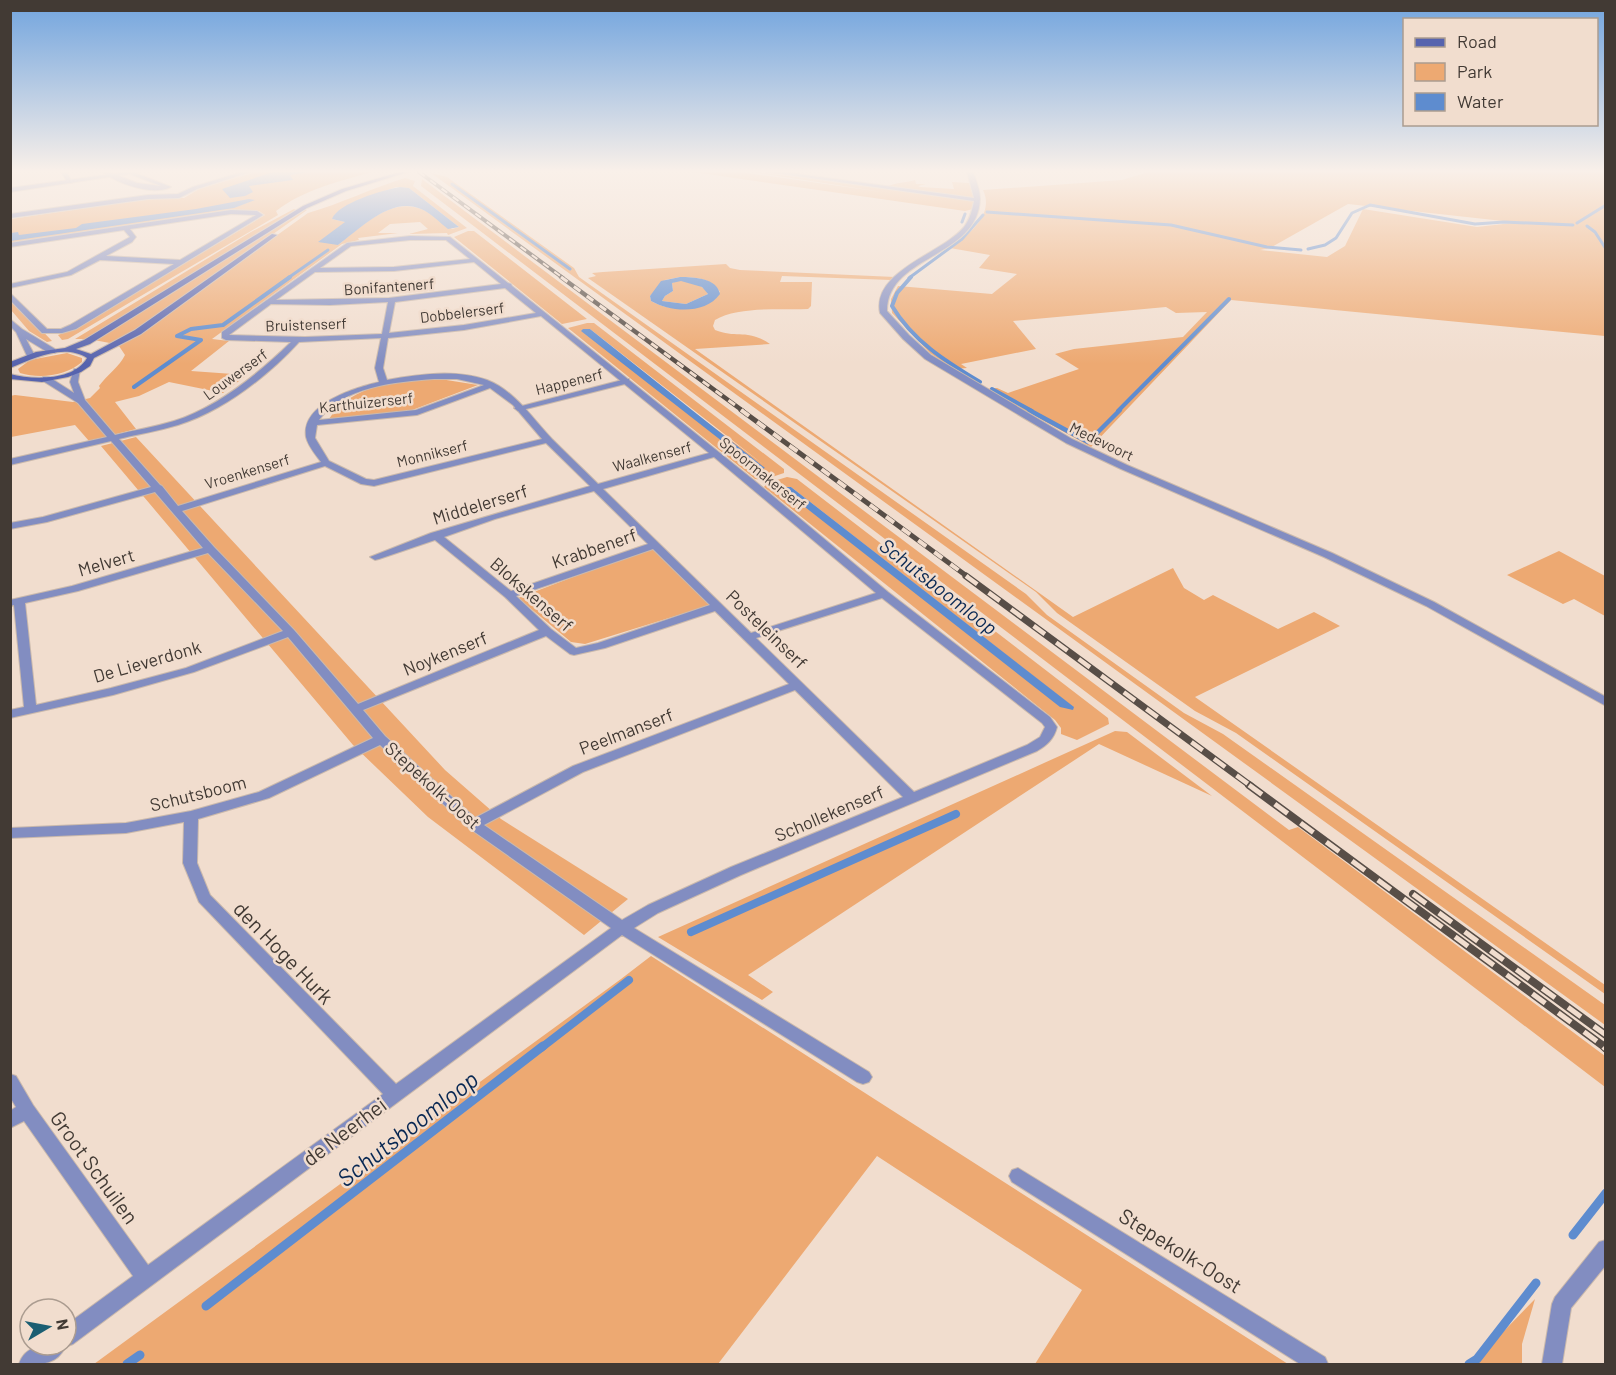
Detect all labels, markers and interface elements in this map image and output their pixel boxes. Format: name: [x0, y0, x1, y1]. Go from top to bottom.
legend: [1403, 18, 1598, 126]
text: Road: [1457, 30, 1497, 52]
text: Park: [1457, 60, 1492, 82]
text: Water: [1457, 90, 1504, 112]
street label: Bonifantenerf: [343, 274, 435, 298]
street label: Dobbelerserf: [419, 298, 505, 326]
street label: Bruistenserf: [265, 314, 347, 334]
street label: Louwerserf: [199, 345, 271, 403]
street label: Happenerf: [533, 364, 605, 398]
street label: Karthuizerserf: [318, 388, 414, 416]
street label: Medevoort: [1067, 418, 1137, 464]
street label: Spoormakerserf: [716, 433, 810, 513]
street label: Monnikserf: [395, 435, 469, 471]
street label: Waalkenserf: [611, 437, 693, 475]
street label: Vroenkenserf: [202, 450, 292, 492]
street label: Middelerserf: [430, 479, 530, 529]
street label: Krabbenerf: [549, 523, 639, 573]
water label: Schutsboomloop: [875, 533, 1003, 639]
street label: Melvert: [75, 543, 137, 581]
street label: Blokskenserf: [486, 552, 578, 636]
street label: Posteleinserf: [722, 585, 812, 673]
street label: Noykenserf: [399, 626, 491, 680]
street label: De Lieverdonk: [91, 635, 203, 687]
street label: Peelmanserf: [576, 703, 676, 759]
street label: Stepekolk-Oost: [381, 737, 485, 833]
street label: Schutsboom: [147, 770, 249, 816]
street label: Schollekenserf: [771, 780, 887, 846]
street label: den Hoge Hurk: [229, 895, 339, 1009]
water label: Schutsboomloop: [331, 1064, 483, 1192]
street label: de Neerhei: [297, 1091, 391, 1171]
street label: Groot Schuilen: [46, 1106, 144, 1228]
street label: Stepekolk-Oost: [1115, 1202, 1247, 1298]
north arrow: [18, 1297, 78, 1357]
text: N: [53, 1317, 74, 1331]

